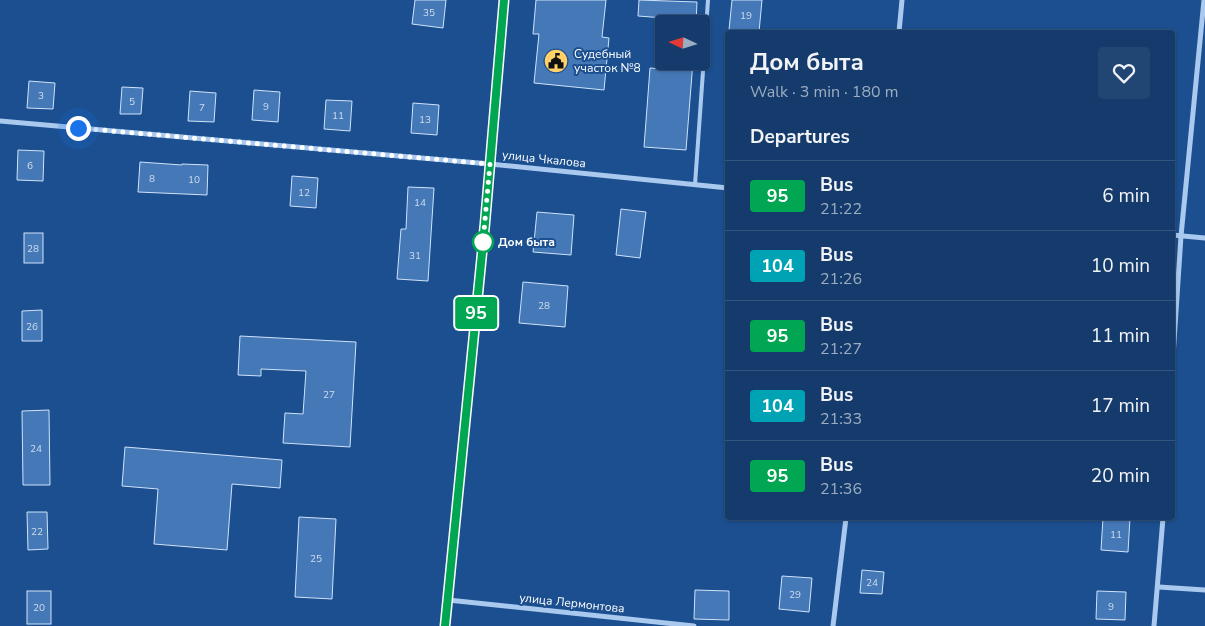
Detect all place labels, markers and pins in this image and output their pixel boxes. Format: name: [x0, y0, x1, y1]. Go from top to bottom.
place label: Судебный участок №8: [574, 46, 641, 76]
public building icon: Судебный участок №8: [543, 48, 569, 74]
marker: Дом быта: [472, 231, 494, 253]
place label: Дом быта: [498, 234, 555, 250]

